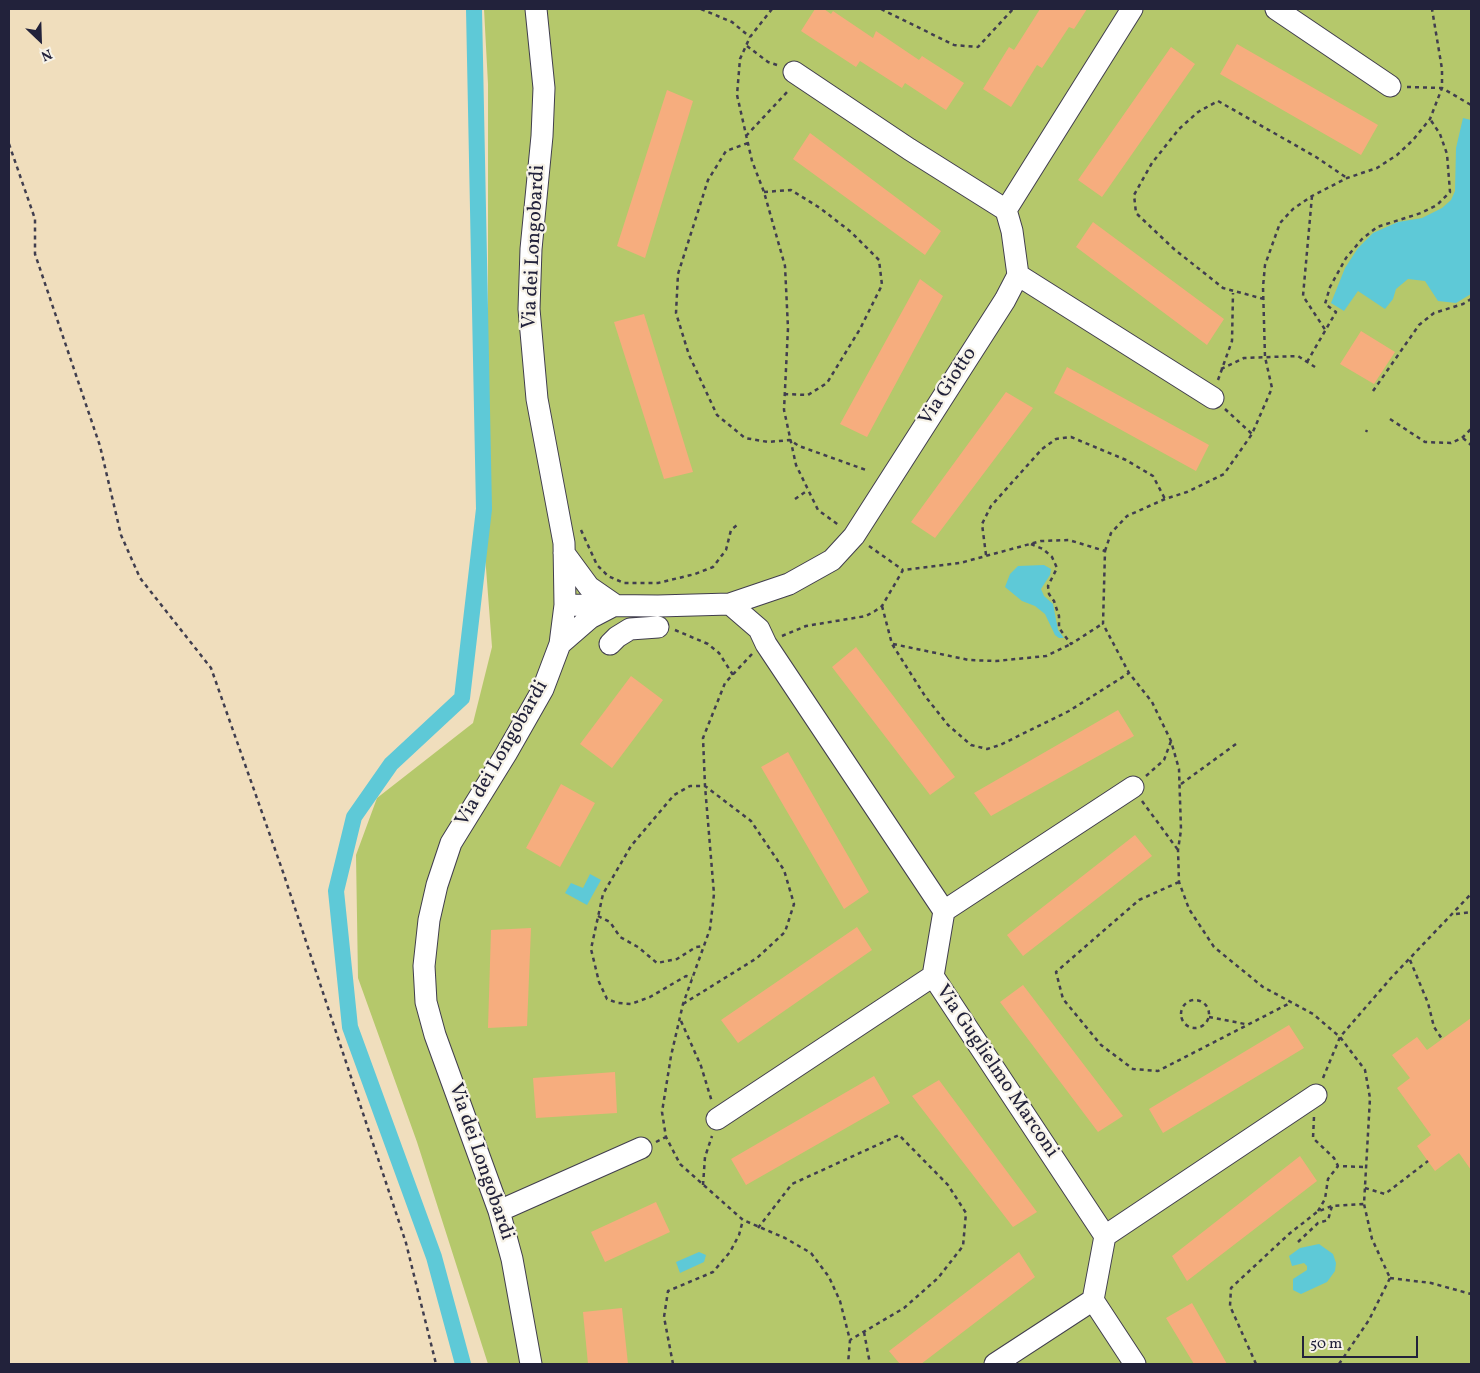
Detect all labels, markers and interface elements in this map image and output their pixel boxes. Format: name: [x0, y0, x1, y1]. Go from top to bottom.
north arrow: [15, 15, 65, 65]
text: N: [38, 43, 55, 65]
street label: Via dei Longobardi: [519, 164, 551, 330]
street label: Via Giotto: [915, 343, 983, 431]
street label: Via dei Longobardi: [451, 677, 555, 831]
street label: Via Guglielmo Marconi: [929, 981, 1063, 1163]
street label: Via dei Longobardi: [442, 1080, 518, 1244]
scale bar: [1305, 1326, 1421, 1358]
text: 50 m: [1310, 1334, 1342, 1355]

